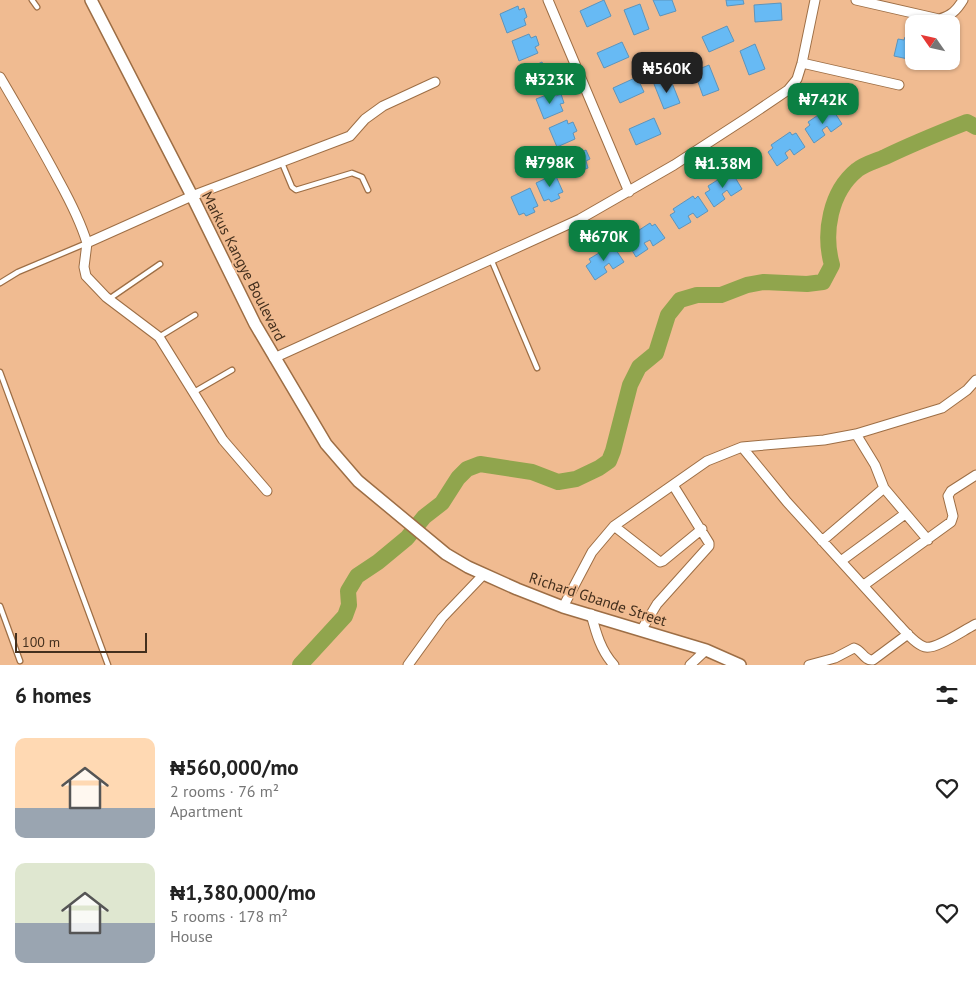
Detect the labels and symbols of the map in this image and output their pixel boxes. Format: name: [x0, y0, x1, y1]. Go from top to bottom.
north arrow: [905, 15, 960, 70]
pin: ₦560K: [632, 52, 702, 94]
pin: ₦323K: [515, 62, 585, 105]
pin: ₦742K: [788, 82, 858, 125]
pin: ₦798K: [515, 146, 585, 188]
pin: ₦1.38M: [682, 146, 764, 189]
street label: Markus Kangye Boulevard: [198, 188, 290, 344]
pin: ₦670K: [569, 220, 639, 262]
street label: Richard Gbande Street: [527, 568, 669, 630]
scale bar: [15, 630, 148, 653]

